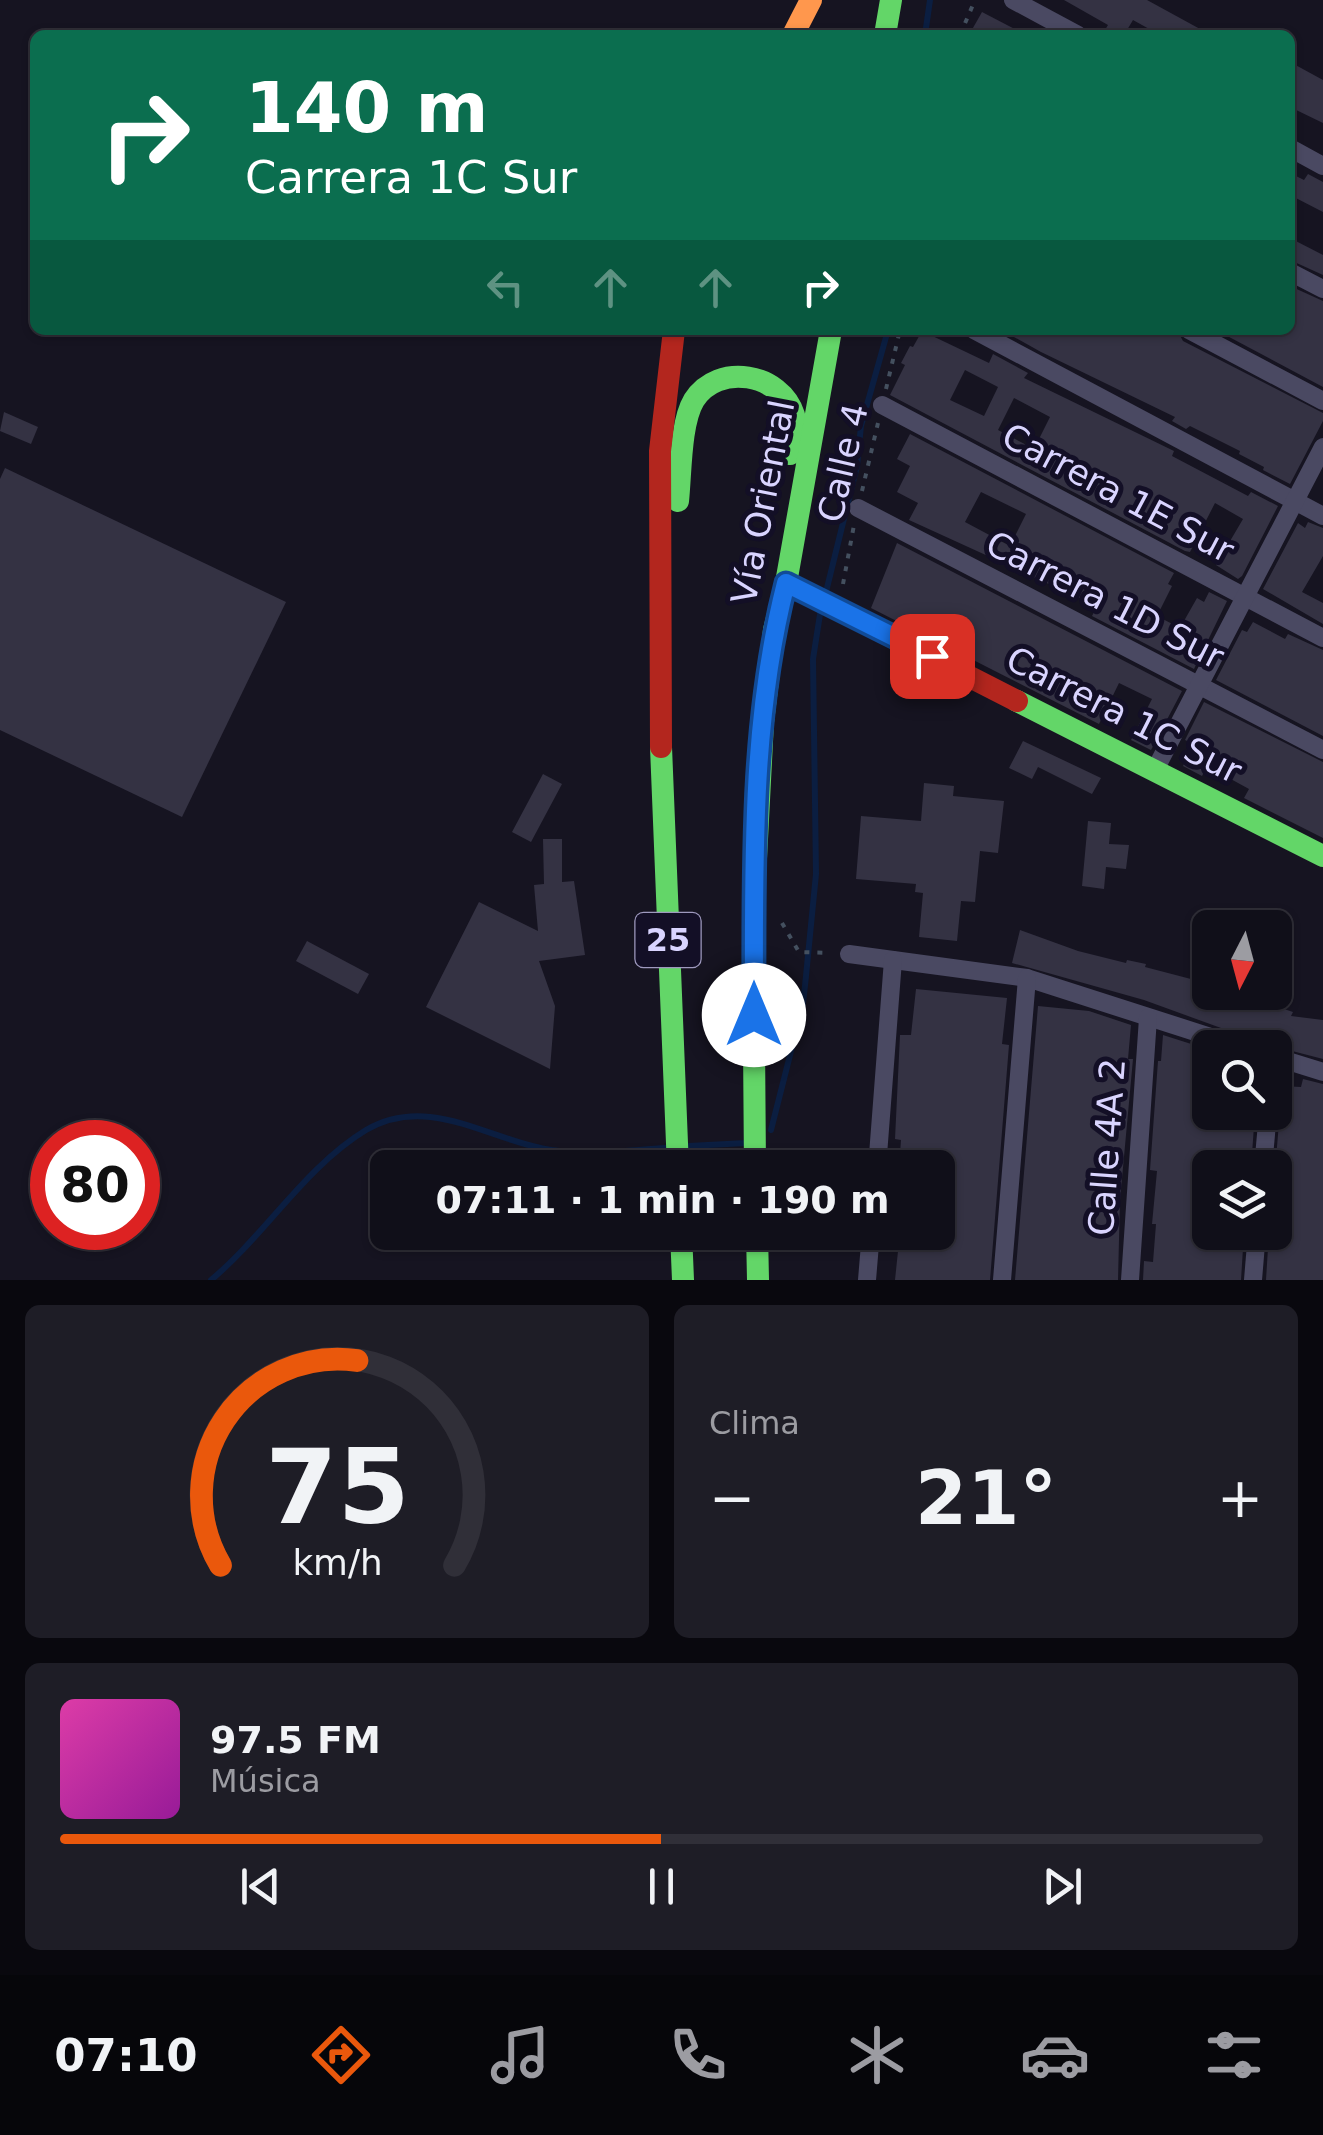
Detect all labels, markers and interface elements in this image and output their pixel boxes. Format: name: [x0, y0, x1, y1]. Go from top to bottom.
text: 140 m: [245, 67, 488, 149]
icon: right: [80, 70, 210, 200]
text: Carrera 1C Sur: [245, 151, 577, 204]
icon: left: [478, 260, 533, 315]
icon: ahead: [583, 260, 638, 315]
icon: ahead: [688, 260, 743, 315]
icon: right: [793, 260, 848, 315]
street label: Vía Oriental: [724, 397, 802, 607]
street label: Calle 4: [810, 400, 876, 526]
street label: Carrera 1E Sur: [996, 415, 1241, 571]
street label: Carrera 1D Sur: [980, 523, 1231, 677]
pin: [890, 614, 975, 699]
icon: arrive: [905, 629, 960, 684]
street label: Carrera 1C Sur: [1000, 639, 1249, 792]
north arrow: [1192, 910, 1292, 1010]
map controls: [1192, 910, 1292, 1250]
road number: 25: [636, 913, 700, 967]
position arrow: [702, 963, 806, 1067]
button: search: [1192, 1030, 1292, 1130]
street label: Calle 4A 2: [1081, 1057, 1133, 1237]
speed limit sign: 80: [30, 1120, 160, 1250]
button: layers: [1192, 1150, 1292, 1250]
text: 07:11 · 1 min · 190 m: [435, 1178, 890, 1222]
text: Clima: [709, 1404, 800, 1442]
text: 75: [265, 1426, 409, 1548]
text: 21°: [915, 1454, 1057, 1542]
text: −: [709, 1466, 755, 1530]
text: +: [1217, 1466, 1263, 1530]
text: km/h: [292, 1542, 382, 1583]
text: 97.5 FM: [210, 1718, 381, 1762]
text: Música: [210, 1762, 321, 1800]
icon: previous: [233, 1859, 288, 1914]
icon: pause: [634, 1859, 689, 1914]
icon: next: [1035, 1859, 1090, 1914]
icon: directions: [306, 2020, 376, 2090]
icon: music: [485, 2020, 555, 2090]
icon: phone: [663, 2020, 733, 2090]
icon: climate: [842, 2020, 912, 2090]
icon: car: [1020, 2020, 1090, 2090]
icon: filters: [1199, 2020, 1269, 2090]
text: 07:10: [54, 2029, 198, 2082]

